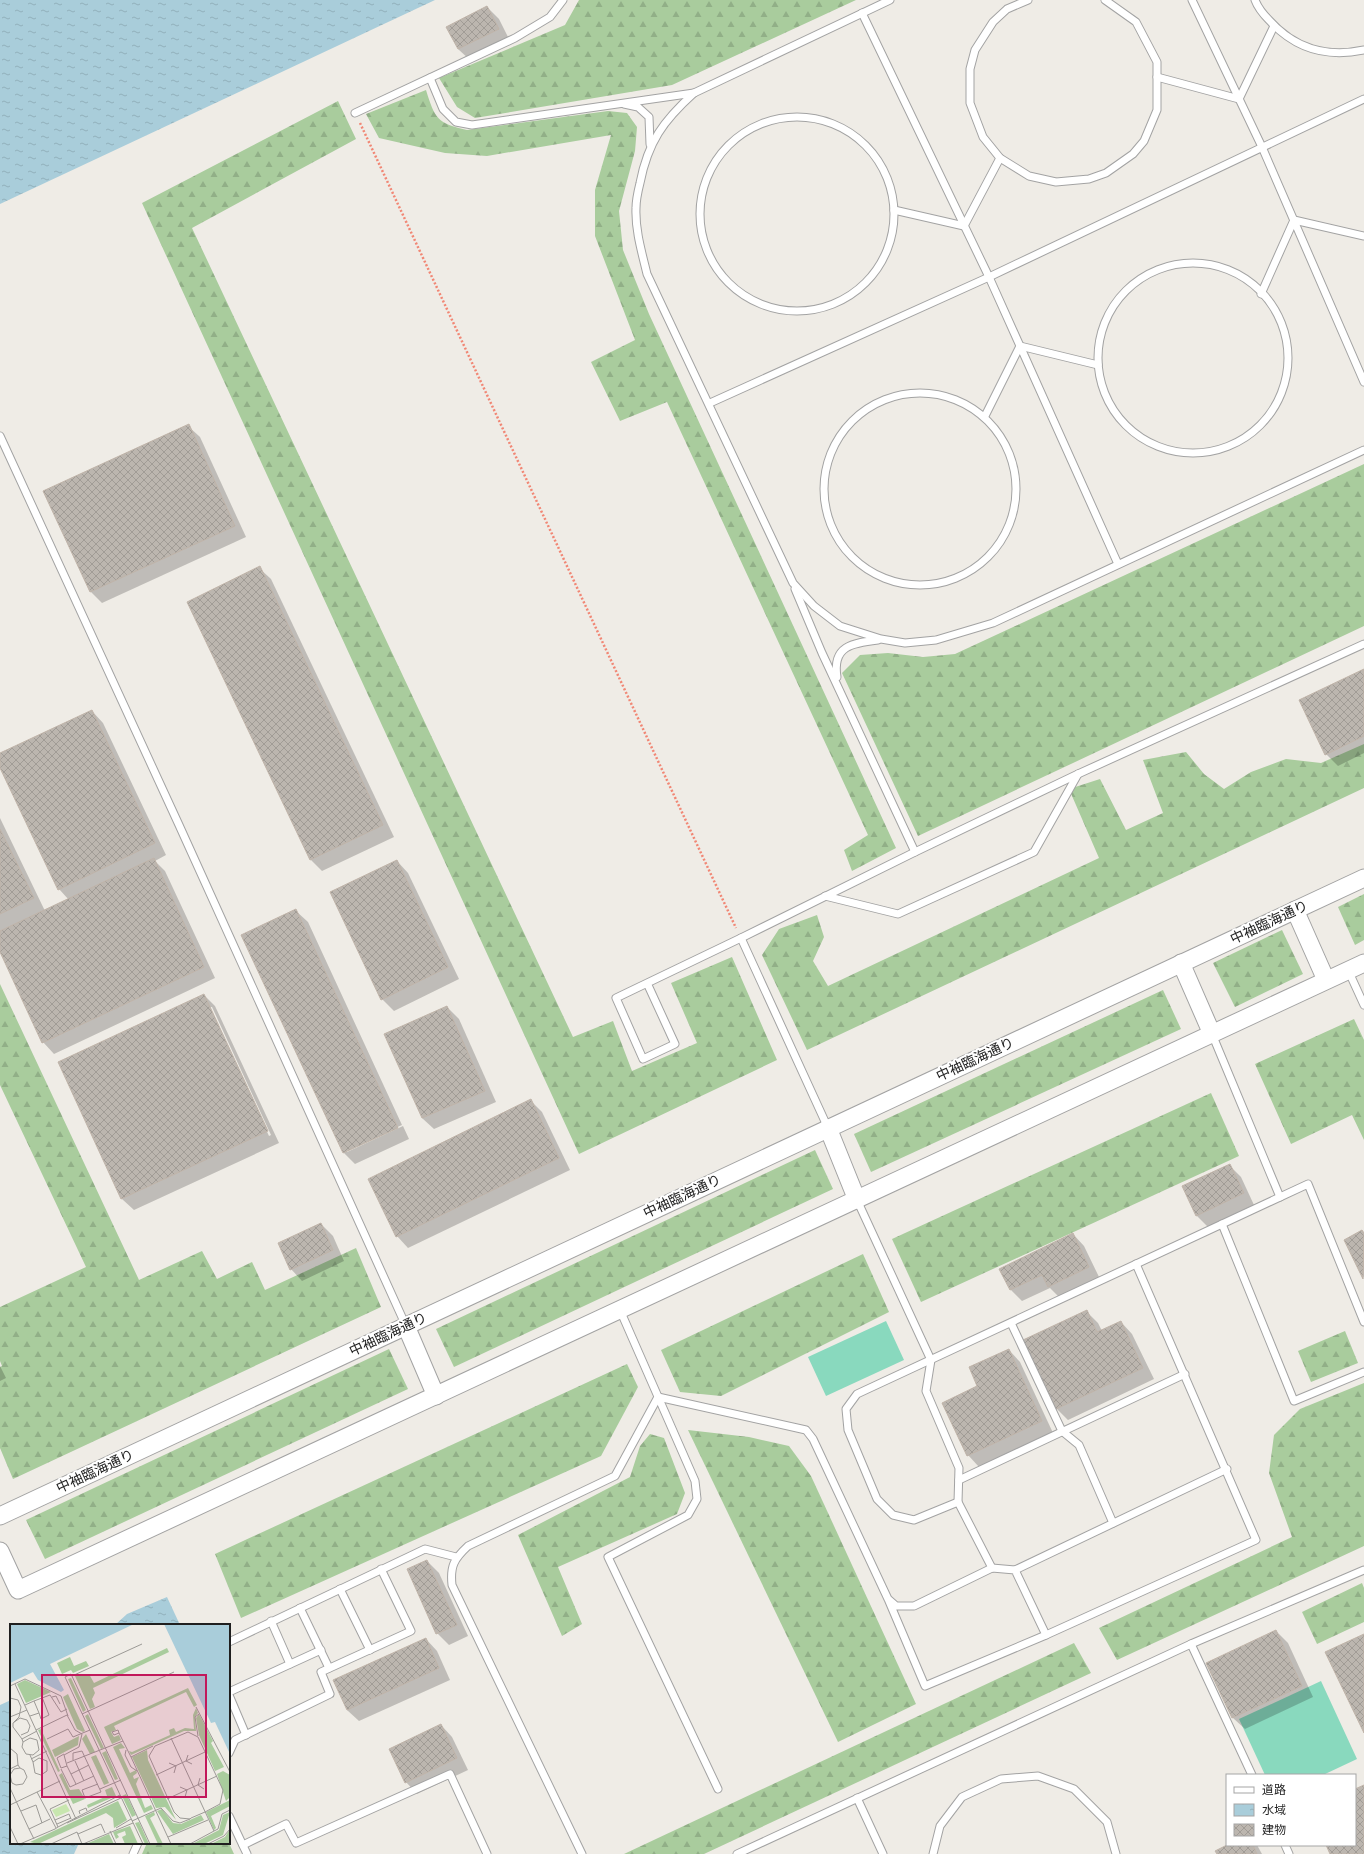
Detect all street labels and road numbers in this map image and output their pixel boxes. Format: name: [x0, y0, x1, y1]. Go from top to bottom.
street label: 中袖臨海通り: [1227, 895, 1311, 948]
street label: 中袖臨海通り: [933, 1032, 1017, 1085]
street label: 中袖臨海通り: [640, 1169, 724, 1222]
street label: 中袖臨海通り: [346, 1307, 430, 1360]
street label: 中袖臨海通り: [53, 1444, 137, 1497]

